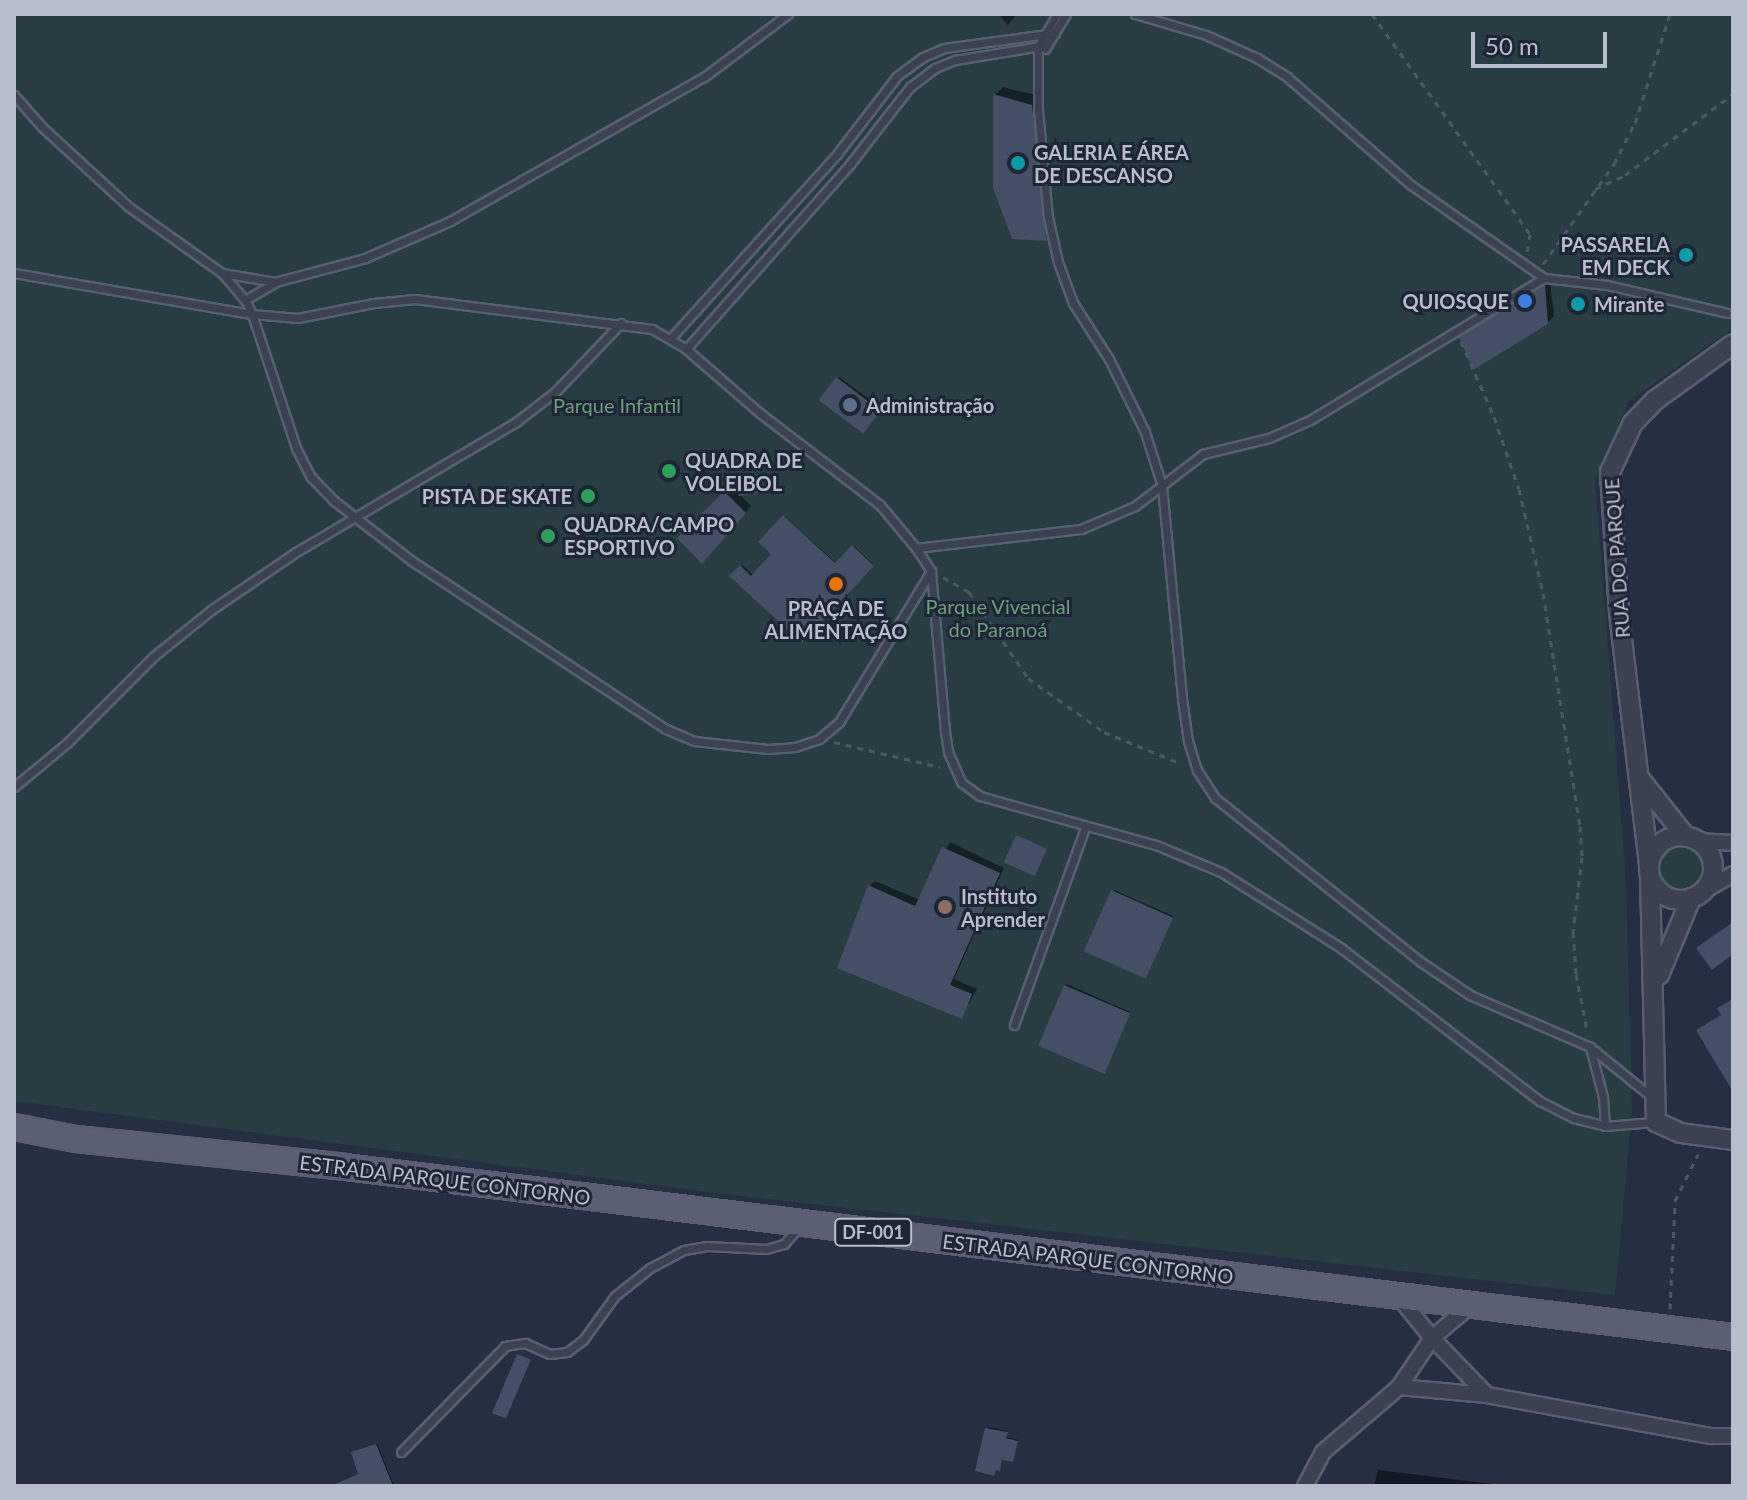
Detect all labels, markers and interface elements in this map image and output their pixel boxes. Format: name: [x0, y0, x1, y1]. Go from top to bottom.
scale bar: [1475, 16, 1611, 66]
text: 50 m: [1485, 31, 1539, 60]
place label: GALERIA E ÁREA DE DESCANSO: [1034, 140, 1190, 187]
marker: GALERIA E ÁREA DE DESCANSO: [1009, 154, 1027, 172]
place label: PASSARELA EM DECK: [1561, 232, 1670, 279]
marker: PASSARELA EM DECK: [1677, 246, 1695, 264]
place label: QUIOSQUE: [1402, 289, 1509, 313]
marker: QUIOSQUE: [1516, 292, 1534, 310]
place label: Mirante: [1594, 292, 1664, 316]
marker: Mirante: [1569, 295, 1587, 313]
park label: Parque Infantil: [553, 393, 681, 417]
place label: Administração: [866, 393, 994, 417]
marker: Administração: [841, 396, 859, 414]
place label: QUADRA DE VOLEIBOL: [685, 448, 803, 495]
marker: QUADRA DE VOLEIBOL: [660, 462, 678, 480]
street label: RUA DO PARQUE: [1599, 477, 1635, 639]
place label: PISTA DE SKATE: [421, 484, 572, 508]
marker: PISTA DE SKATE: [579, 487, 597, 505]
place label: QUADRA/CAMPO ESPORTIVO: [564, 512, 734, 559]
marker: QUADRA/CAMPO ESPORTIVO: [539, 527, 557, 545]
marker: PRAÇA DE ALIMENTAÇÃO: [827, 575, 845, 593]
park label: Parque Vivencial do Paranoá: [925, 594, 1071, 641]
place label: PRAÇA DE ALIMENTAÇÃO: [765, 596, 907, 643]
place label: Instituto Aprender: [961, 884, 1045, 931]
marker: Instituto Aprender: [936, 898, 954, 916]
street label: ESTRADA PARQUE CONTORNO: [298, 1150, 592, 1210]
road number: DF-001: [833, 1218, 913, 1246]
street label: ESTRADA PARQUE CONTORNO: [941, 1229, 1235, 1289]

